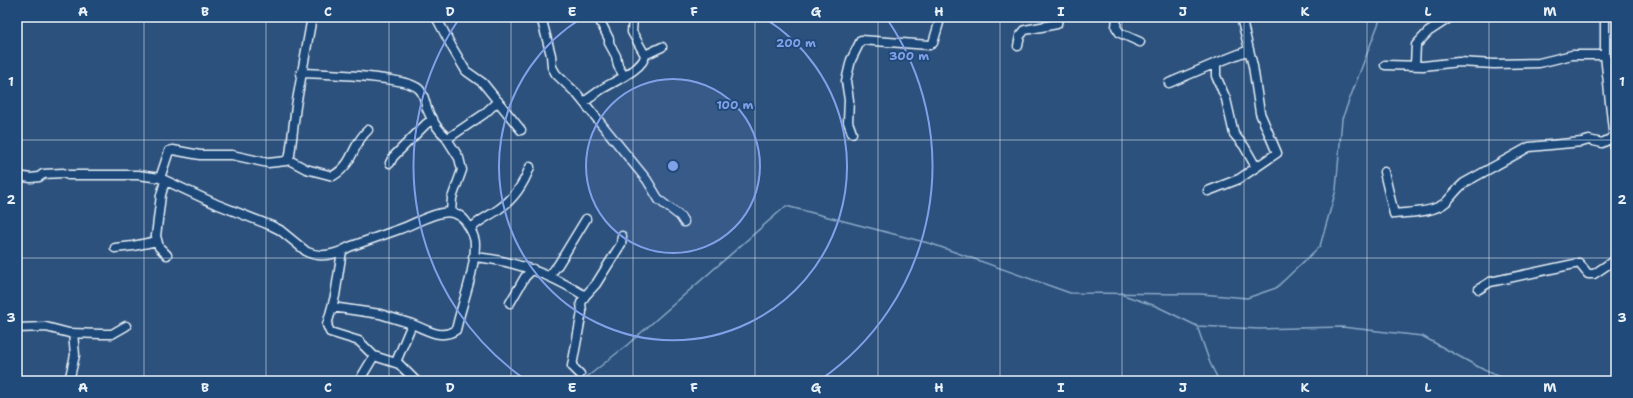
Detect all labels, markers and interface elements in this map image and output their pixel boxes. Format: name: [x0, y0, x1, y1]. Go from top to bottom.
text: A: [78, 3, 88, 20]
text: B: [201, 3, 209, 20]
text: C: [324, 3, 332, 20]
text: D: [445, 3, 455, 20]
text: E: [568, 3, 577, 20]
text: F: [690, 3, 698, 20]
text: G: [811, 3, 822, 20]
text: H: [934, 3, 944, 20]
text: I: [1057, 3, 1065, 20]
text: J: [1179, 3, 1187, 20]
text: K: [1301, 3, 1310, 20]
text: L: [1424, 3, 1432, 20]
text: M: [1543, 3, 1557, 20]
text: 200 m: [776, 35, 816, 51]
text: 300 m: [889, 48, 929, 64]
text: 1: [8, 73, 14, 90]
text: 1: [1619, 73, 1625, 90]
text: 100 m: [717, 97, 754, 113]
centre of rings: [666, 159, 680, 173]
text: 2: [6, 191, 16, 208]
text: 2: [1617, 191, 1627, 208]
text: 3: [6, 309, 16, 326]
text: 3: [1617, 309, 1627, 326]
text: A: [78, 379, 88, 396]
text: B: [201, 379, 209, 396]
text: C: [324, 379, 332, 396]
text: D: [445, 379, 455, 396]
text: E: [568, 379, 577, 396]
text: F: [690, 379, 698, 396]
text: G: [811, 379, 822, 396]
text: H: [934, 379, 944, 396]
text: I: [1057, 379, 1065, 396]
text: J: [1179, 379, 1187, 396]
text: K: [1301, 379, 1310, 396]
text: L: [1424, 379, 1432, 396]
text: M: [1543, 379, 1557, 396]

